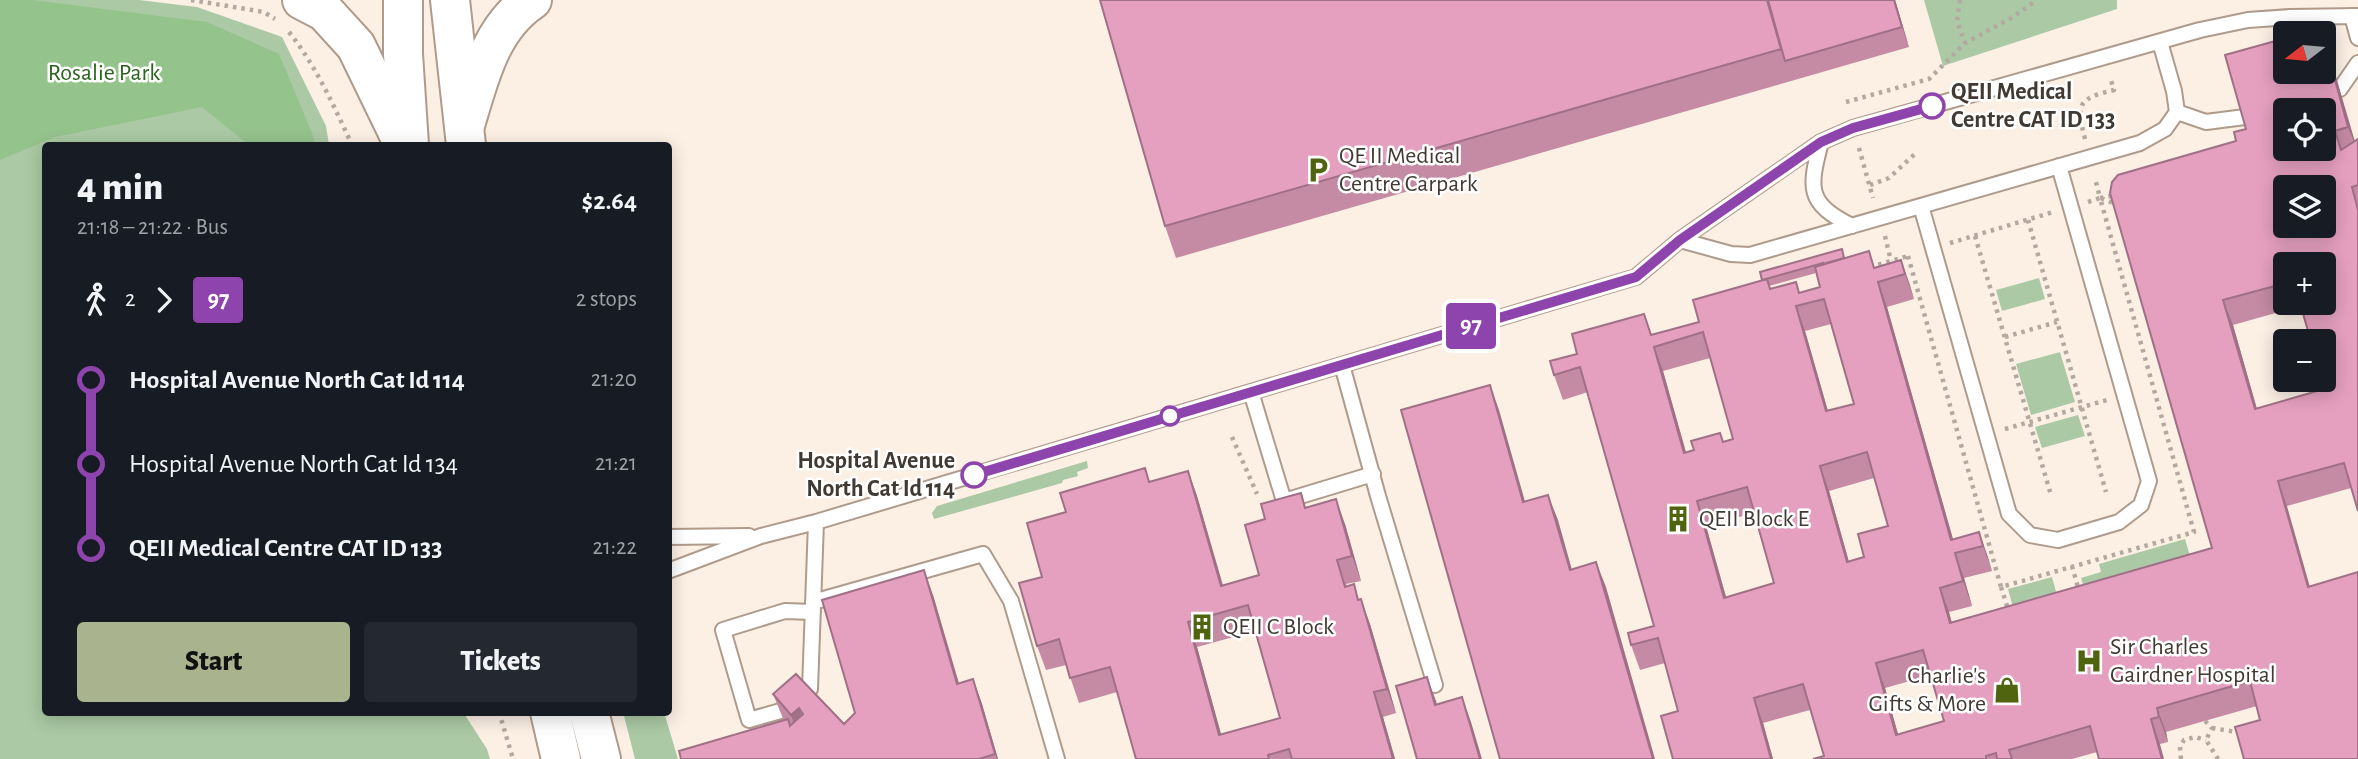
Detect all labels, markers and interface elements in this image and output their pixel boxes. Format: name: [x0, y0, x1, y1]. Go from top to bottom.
north arrow: [2273, 21, 2336, 84]
map controls: [2273, 21, 2336, 392]
park label: Rosalie Park: [48, 61, 160, 85]
place label: QEII Medical Centre CAT ID 133: [1951, 80, 2115, 132]
marker: QEII Medical Centre CAT ID 133: [1919, 93, 1945, 119]
button: locate: [2273, 98, 2336, 161]
place label: QE II Medical Centre Carpark: [1339, 144, 1478, 196]
parking icon: QE II Medical Centre Carpark: [1303, 155, 1333, 185]
text: 4 min: [77, 169, 163, 207]
button: layers: [2273, 175, 2336, 238]
text: $2.64: [581, 188, 637, 214]
text: 21:18 – 21:22 · Bus: [77, 216, 228, 239]
button: +: [2273, 252, 2336, 315]
icon: walk: [77, 281, 115, 319]
icon: forward: [145, 281, 183, 319]
text: 2: [125, 288, 135, 311]
text: 97: [207, 288, 229, 312]
text: 2 stops: [576, 288, 637, 311]
line badge: 97: [1440, 303, 1502, 349]
text: 97: [1460, 314, 1482, 338]
button: −: [2273, 329, 2336, 392]
text: Hospital Avenue North Cat Id 114: [129, 367, 465, 393]
text: 21:20: [591, 368, 637, 391]
unlabelled marker: [1160, 406, 1180, 426]
place label: Hospital Avenue North Cat Id 114: [797, 449, 955, 501]
text: Hospital Avenue North Cat Id 134: [129, 451, 458, 477]
text: 21:21: [595, 452, 637, 475]
marker: Hospital Avenue North Cat Id 114: [961, 462, 987, 488]
building icon: QEII Block E: [1663, 504, 1693, 534]
place label: QEII Block E: [1699, 507, 1809, 531]
text: QEII Medical Centre CAT ID 133: [129, 535, 442, 561]
text: 21:22: [592, 536, 637, 559]
building icon: QEII C Block: [1187, 612, 1217, 642]
place label: QEII C Block: [1223, 615, 1334, 639]
button: Start: [77, 622, 350, 702]
button: Tickets: [364, 622, 637, 702]
place label: Sir Charles Gairdner Hospital: [2110, 635, 2276, 687]
hospital icon: Sir Charles Gairdner Hospital: [2074, 646, 2104, 676]
place label: Charlie's Gifts & More: [1868, 664, 1986, 716]
shop icon: Charlie's Gifts & More: [1992, 675, 2022, 705]

